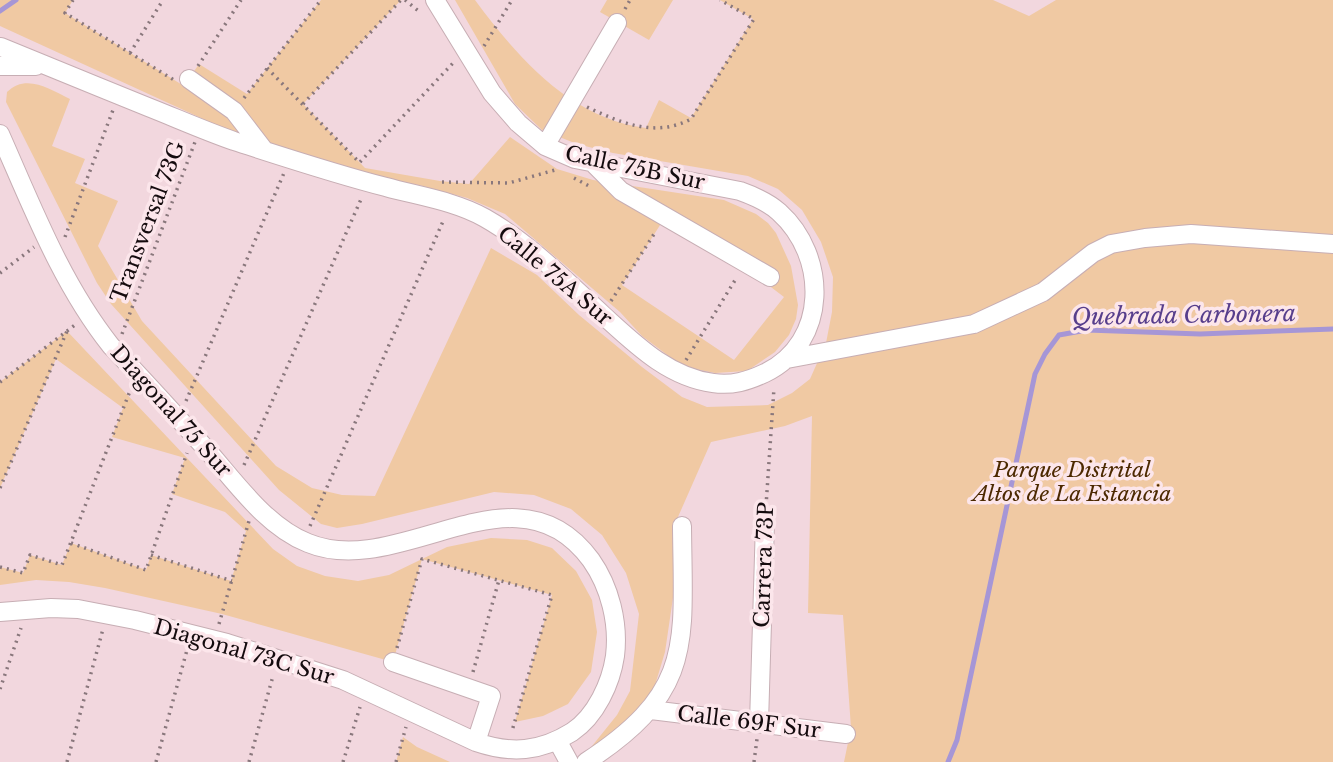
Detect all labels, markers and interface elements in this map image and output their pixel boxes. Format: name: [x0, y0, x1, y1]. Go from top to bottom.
street label: Transversal 73G: [105, 138, 191, 306]
street label: Calle 75B Sur: [563, 141, 707, 195]
street label: Calle 75A Sur: [492, 221, 618, 331]
water label: Quebrada Carbonera: [1072, 299, 1296, 331]
street label: Diagonal 75 Sur: [105, 340, 237, 482]
park label: Parque Distrital Altos de La Estancia: [970, 457, 1171, 507]
street label: Carrera 73P: [749, 502, 779, 628]
street label: Diagonal 73C Sur: [151, 614, 337, 690]
street label: Calle 69F Sur: [676, 700, 822, 744]

